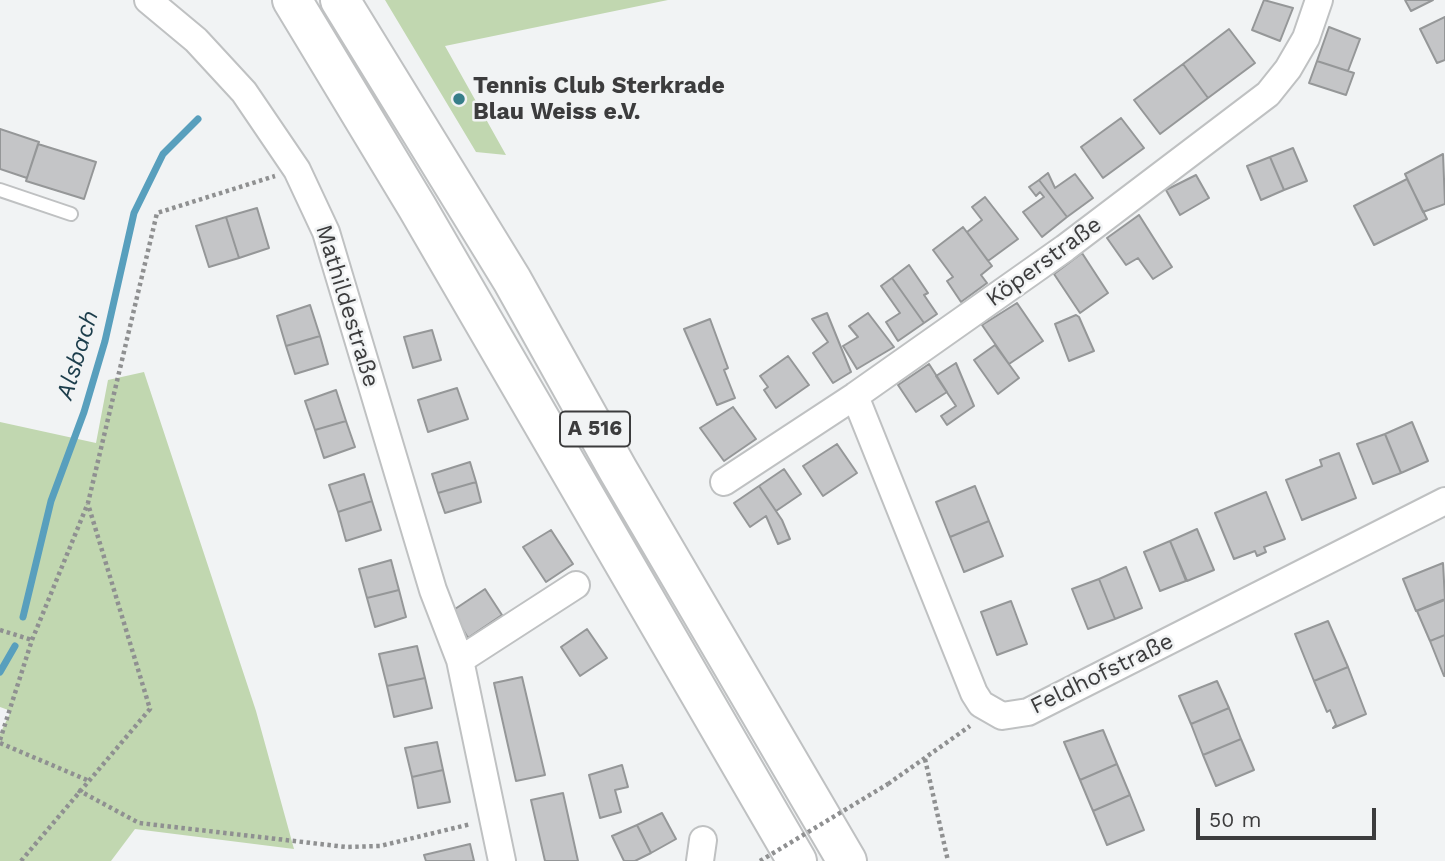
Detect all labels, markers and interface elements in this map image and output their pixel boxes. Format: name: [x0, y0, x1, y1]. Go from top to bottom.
place label: Tennis Club Sterkrade Blau Weiss e.V.: [473, 72, 725, 126]
marker: Tennis Club Sterkrade Blau Weiss e.V.: [451, 91, 467, 107]
street label: Köperstraße: [981, 211, 1107, 313]
street label: Mathildestraße: [309, 222, 385, 390]
water label: Alsbach: [51, 307, 105, 403]
road number: A 516: [560, 412, 630, 446]
street label: Feldhofstraße: [1026, 627, 1178, 721]
scale bar: [1200, 794, 1380, 838]
text: 50 m: [1209, 807, 1261, 832]

